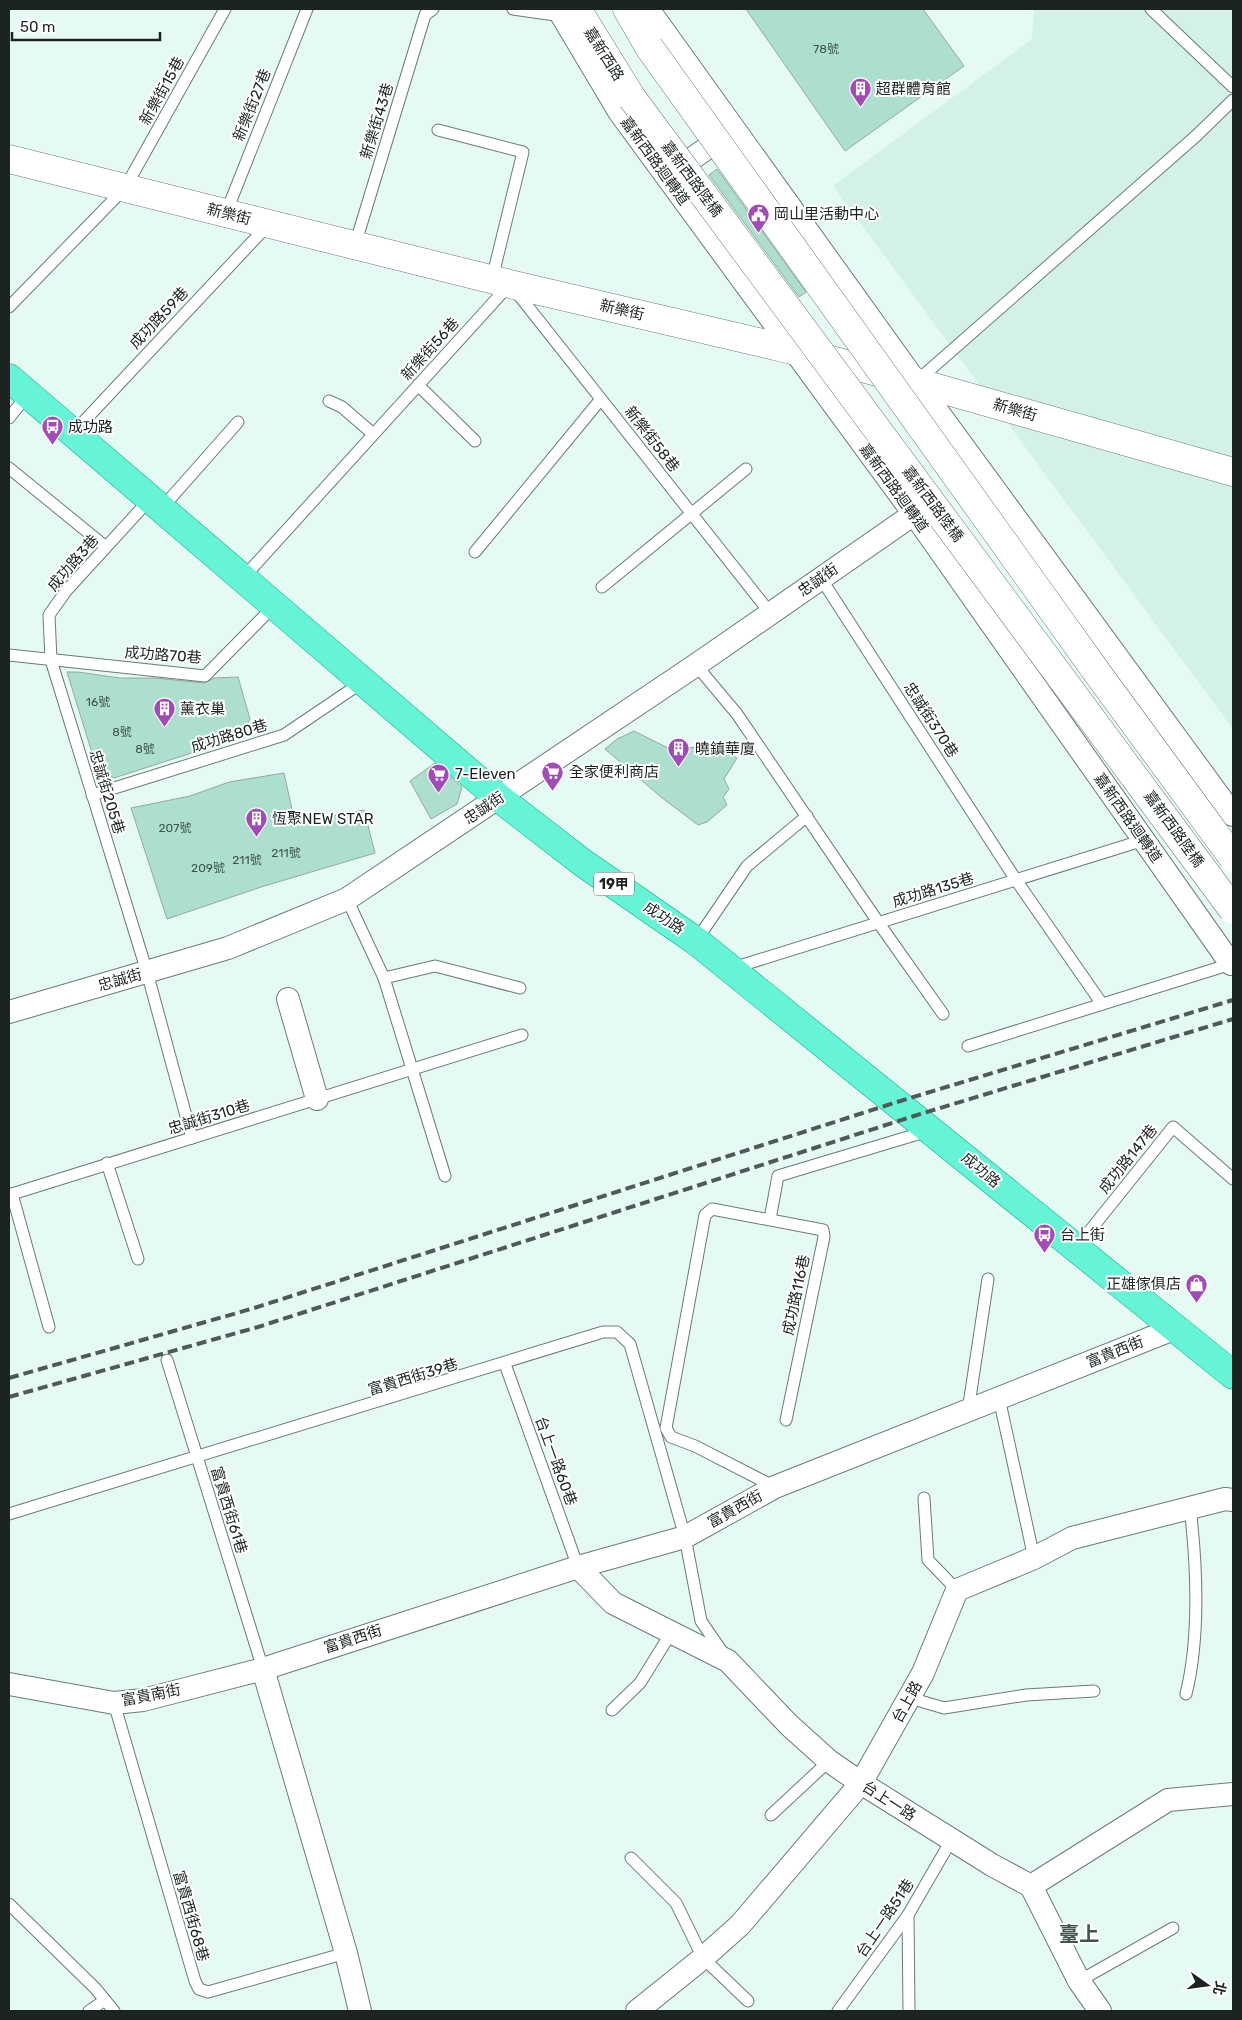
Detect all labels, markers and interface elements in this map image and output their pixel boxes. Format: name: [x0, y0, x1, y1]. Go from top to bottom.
scale bar: [12, 10, 160, 42]
text: 50 m: [20, 18, 55, 36]
street label: 嘉新西路: [580, 24, 628, 84]
house number: 78號: [813, 42, 839, 56]
street label: 新樂街15巷: [136, 54, 188, 128]
street label: 新樂街27巷: [229, 66, 275, 144]
building icon: 超群體育館: [848, 77, 872, 108]
place label: 超群體育館: [876, 80, 951, 98]
street label: 新樂街43巷: [357, 81, 397, 161]
street label: 嘉新西路迴轉道: [617, 113, 693, 209]
street label: 嘉新西路陸橋: [658, 138, 726, 220]
street label: 新樂街: [205, 200, 253, 228]
public building icon: 岡山里活動中心: [746, 202, 770, 233]
place label: 岡山里活動中心: [774, 205, 879, 223]
street label: 成功路59巷: [126, 283, 192, 353]
street label: 新樂街: [598, 296, 646, 324]
street label: 新樂街56巷: [397, 314, 463, 384]
street label: 新樂街: [991, 395, 1039, 425]
street label: 新樂街58巷: [621, 403, 683, 475]
bus stop icon: 成功路: [40, 415, 64, 446]
place label: 成功路: [68, 418, 113, 436]
street label: 嘉新西路迴轉道: [856, 440, 932, 536]
street label: 嘉新西路陸橋: [899, 463, 967, 545]
street label: 成功路3巷: [44, 531, 102, 595]
street label: 忠誠街: [794, 560, 842, 600]
street label: 成功路70巷: [124, 643, 202, 667]
street label: 忠誠街370巷: [900, 679, 962, 761]
house number: 16號: [86, 695, 110, 709]
building icon: 薰衣巢: [152, 697, 176, 728]
place label: 薰衣巢: [180, 700, 225, 718]
street label: 成功路80巷: [189, 716, 269, 756]
house number: 8號: [112, 725, 132, 739]
building icon: 曉鎮華廈: [667, 737, 691, 768]
place label: 曉鎮華廈: [695, 740, 755, 758]
house number: 8號: [135, 742, 155, 756]
street label: 忠誠街205巷: [86, 748, 128, 836]
supermarket icon: 全家便利商店: [541, 760, 565, 791]
supermarket icon: 7-Eleven: [427, 762, 451, 793]
place label: 全家便利商店: [569, 763, 659, 781]
place label: 7-Eleven: [455, 765, 516, 783]
street label: 嘉新西路迴轉道: [1091, 770, 1165, 866]
street label: 嘉新西路陸橋: [1140, 787, 1208, 871]
street label: 忠誠街: [460, 788, 508, 828]
building icon: 恆聚NEW STAR: [244, 807, 268, 838]
place label: 恆聚NEW STAR: [272, 810, 374, 828]
house number: 207號: [159, 821, 191, 835]
house number: 211號: [271, 846, 301, 860]
house number: 211號: [232, 853, 262, 867]
house number: 209號: [191, 861, 225, 875]
street label: 成功路135巷: [890, 869, 976, 911]
road number: 19甲: [594, 872, 634, 896]
street label: 成功路: [640, 898, 688, 938]
street label: 忠誠街: [96, 965, 144, 995]
street label: 忠誠街310巷: [166, 1096, 252, 1138]
street label: 成功路147巷: [1095, 1121, 1161, 1197]
street label: 成功路: [958, 1149, 1004, 1191]
bus stop icon: 台上街: [1032, 1223, 1056, 1254]
place label: 台上街: [1060, 1226, 1105, 1244]
street label: 成功路116巷: [779, 1253, 813, 1337]
shop icon: 正雄傢俱店: [1185, 1272, 1209, 1303]
place label: 正雄傢俱店: [1106, 1275, 1181, 1293]
street label: 富貴西街: [1084, 1332, 1146, 1372]
street label: 富貴西街39巷: [366, 1355, 460, 1399]
street label: 台上一路60巷: [532, 1414, 580, 1508]
street label: 富貴西街61巷: [207, 1464, 251, 1556]
street label: 富貴西街: [704, 1487, 766, 1531]
street label: 富貴西街: [322, 1621, 384, 1657]
street label: 台上路: [888, 1678, 926, 1726]
street label: 富貴南街: [120, 1680, 182, 1710]
street label: 台上一路: [859, 1777, 919, 1825]
street label: 富貴西街68巷: [169, 1869, 213, 1963]
street label: 台上一路51巷: [852, 1876, 918, 1960]
district label: 臺上: [1059, 1922, 1099, 1946]
north arrow: [1182, 1960, 1232, 2010]
text: 北: [1209, 1979, 1229, 1997]

